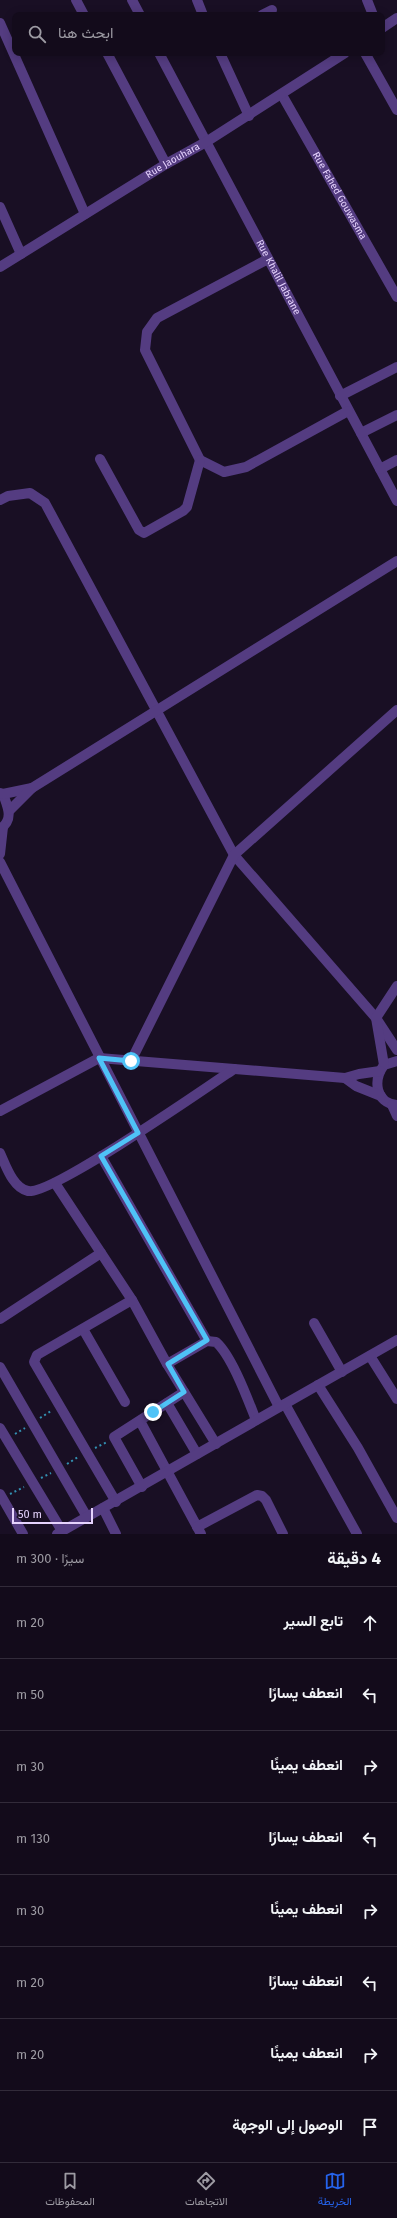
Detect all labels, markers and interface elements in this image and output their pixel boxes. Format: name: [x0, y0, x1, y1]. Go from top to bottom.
search box: [12, 12, 385, 56]
icon: search: [26, 23, 48, 45]
text: ابحث هنا: [58, 24, 113, 42]
street label: Rue Jaouhara: [144, 140, 202, 181]
street label: Rue Fahed Gouwasma: [310, 150, 369, 242]
street label: Rue Khalil Jabrane: [253, 238, 303, 317]
route start: [122, 1052, 140, 1070]
route end: [144, 1403, 162, 1421]
scale bar: [12, 1506, 93, 1525]
text: 50 m: [18, 1508, 42, 1521]
text: 4 دقيقة: [327, 1548, 381, 1569]
text: سيرًا · 300 m: [16, 1551, 84, 1566]
text: تابع السير: [284, 1612, 343, 1630]
icon: ahead: [359, 1612, 381, 1634]
text: 20 m: [16, 1615, 44, 1630]
text: انعطف يسارًا: [268, 1684, 343, 1702]
icon: left: [359, 1684, 381, 1706]
text: 50 m: [16, 1687, 44, 1702]
text: انعطف يمينًا: [270, 1756, 343, 1774]
icon: right: [359, 1756, 381, 1778]
text: 30 m: [16, 1759, 44, 1774]
text: انعطف يسارًا: [268, 1828, 343, 1846]
icon: left: [359, 1828, 381, 1850]
text: 130 m: [16, 1831, 50, 1846]
text: انعطف يمينًا: [270, 1900, 343, 1918]
icon: right: [359, 1900, 381, 1922]
text: 30 m: [16, 1903, 44, 1918]
text: انعطف يسارًا: [268, 1972, 343, 1990]
icon: left: [359, 1972, 381, 1994]
text: 20 m: [16, 1975, 44, 1990]
text: انعطف يمينًا: [270, 2044, 343, 2062]
icon: right: [359, 2044, 381, 2066]
text: 20 m: [16, 2047, 44, 2062]
text: الوصول إلى الوجهة: [232, 2116, 343, 2134]
icon: arrive: [359, 2116, 381, 2138]
tab: المحفوظات: [45, 2170, 95, 2211]
tab: الاتجاهات: [185, 2170, 228, 2211]
tab: الخريطة: [318, 2170, 352, 2211]

